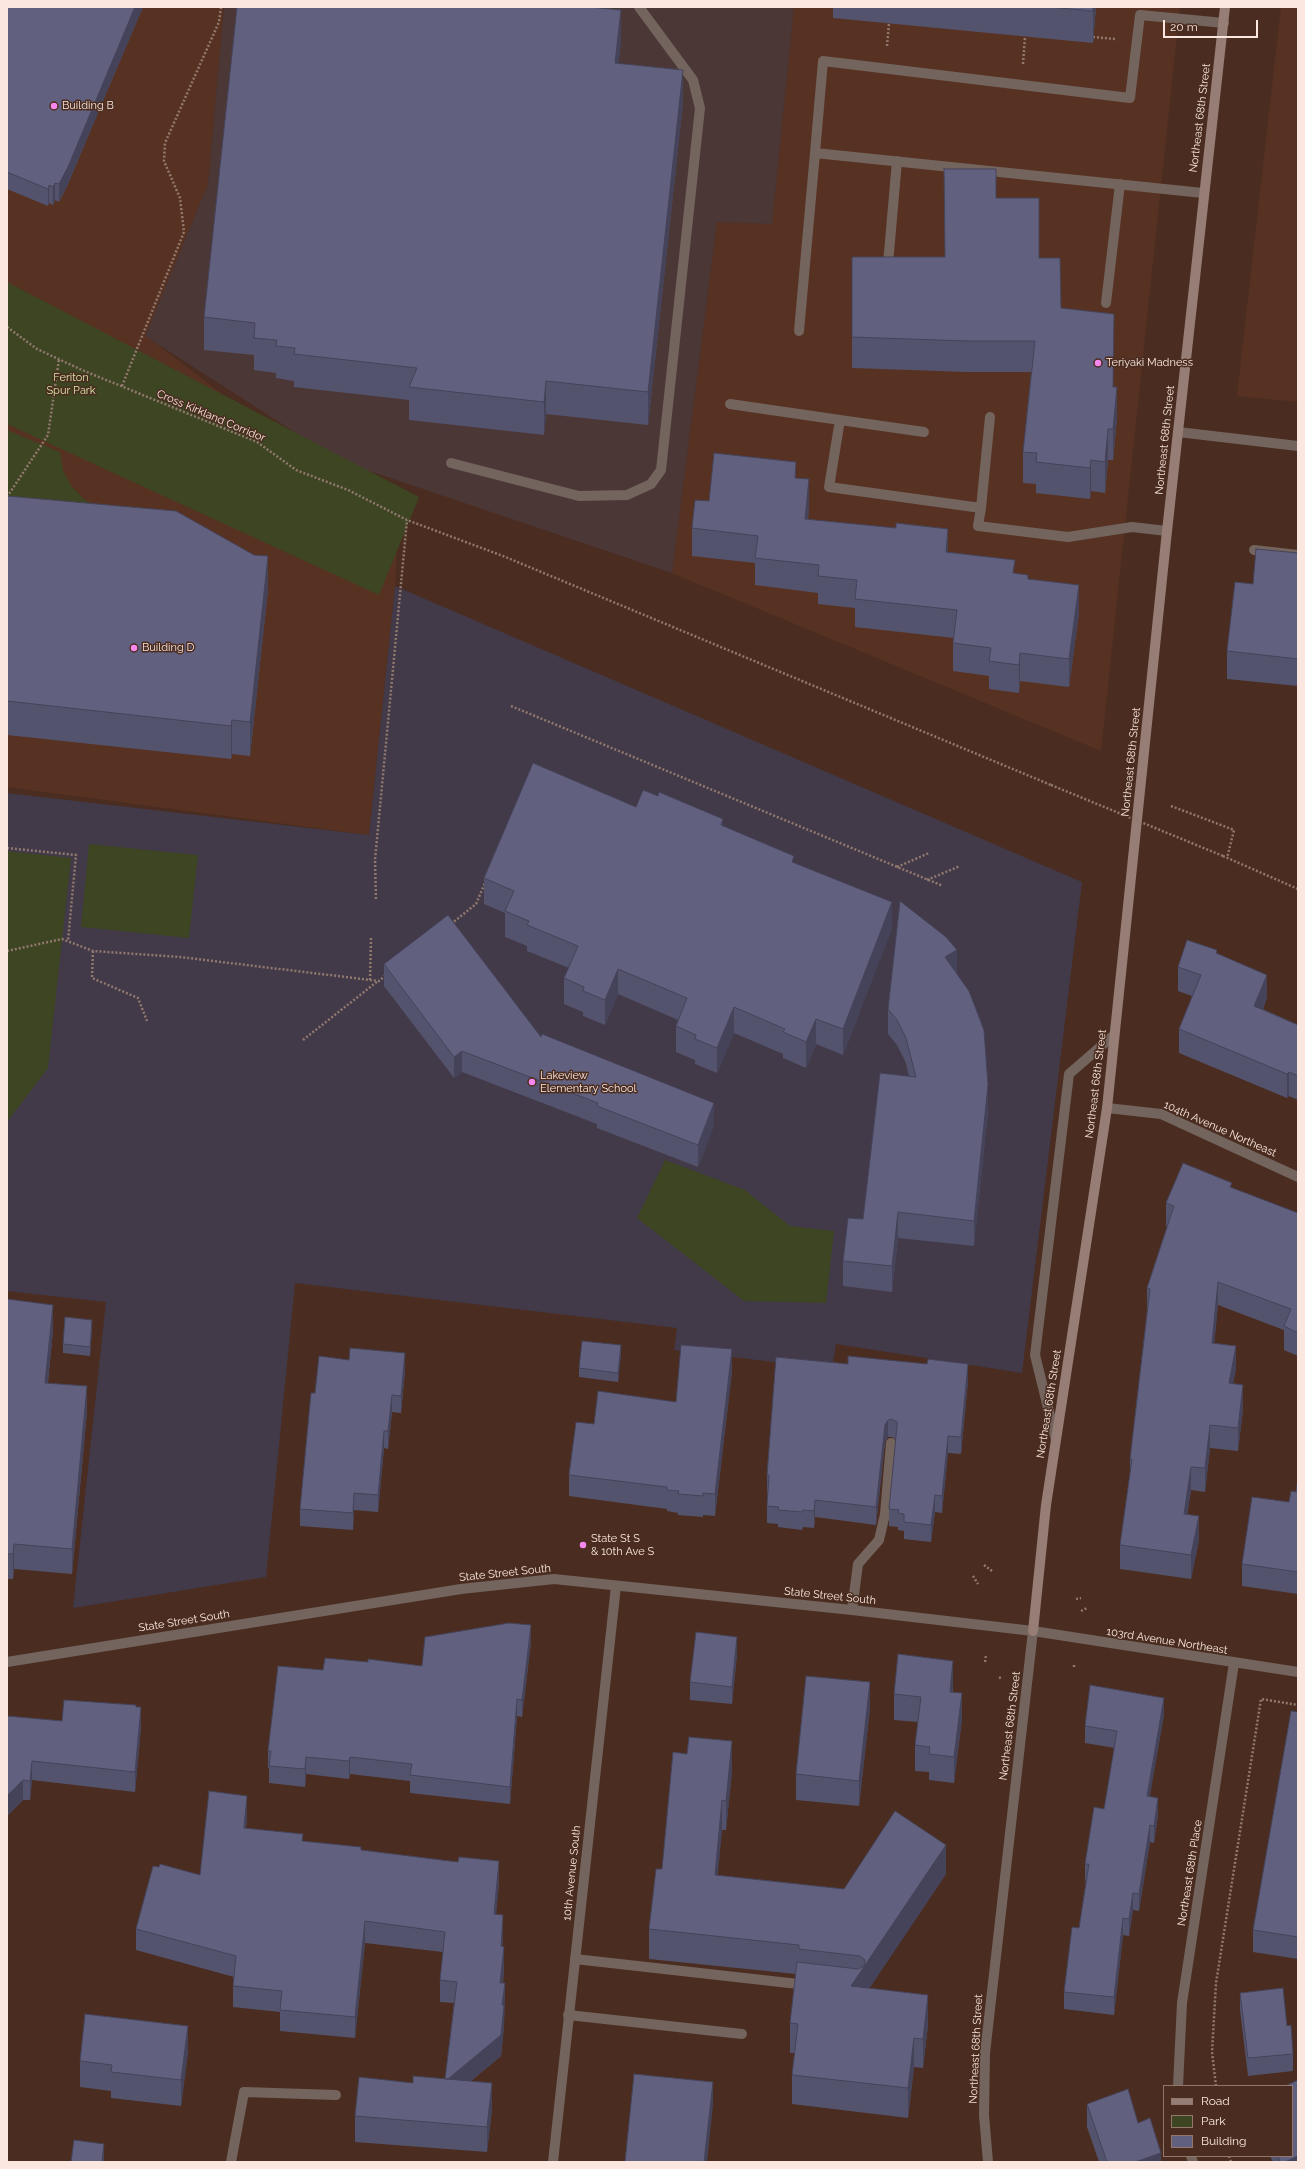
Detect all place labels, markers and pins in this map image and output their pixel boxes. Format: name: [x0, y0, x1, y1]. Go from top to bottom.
place label: Building B: [62, 99, 114, 113]
marker: Building B: [49, 101, 59, 111]
place label: Teriyaki Madness: [1106, 356, 1193, 370]
marker: Teriyaki Madness: [1093, 358, 1103, 368]
place label: Building D: [142, 641, 194, 655]
marker: Building D: [129, 643, 139, 653]
place label: Lakeview Elementary School: [540, 1069, 637, 1095]
marker: Lakeview Elementary School: [527, 1077, 537, 1087]
place label: State St S & 10th Ave S: [591, 1532, 654, 1558]
marker: State St S & 10th Ave S: [578, 1540, 588, 1550]

